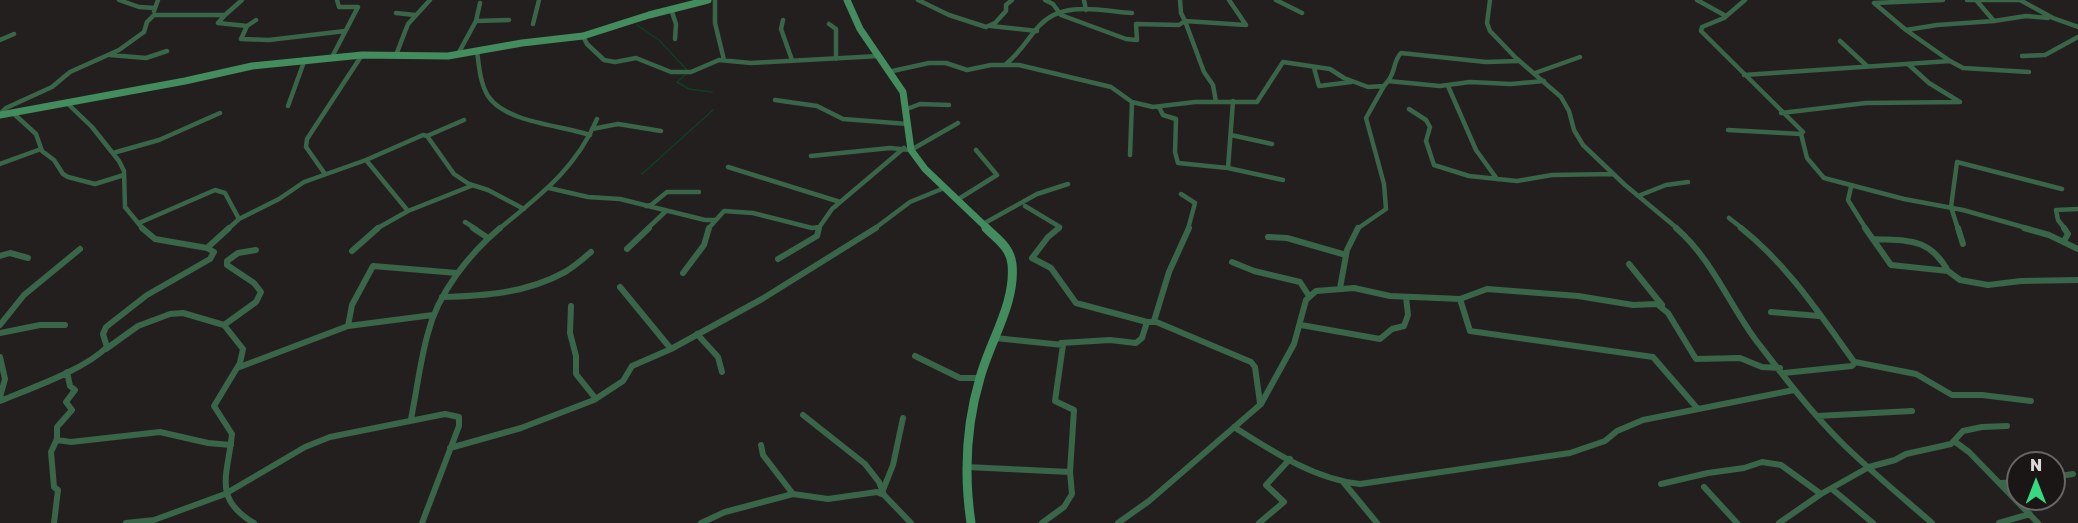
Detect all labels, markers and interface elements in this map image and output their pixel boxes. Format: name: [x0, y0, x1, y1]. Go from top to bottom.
north arrow: [2006, 451, 2066, 511]
text: N: [2030, 455, 2042, 475]

